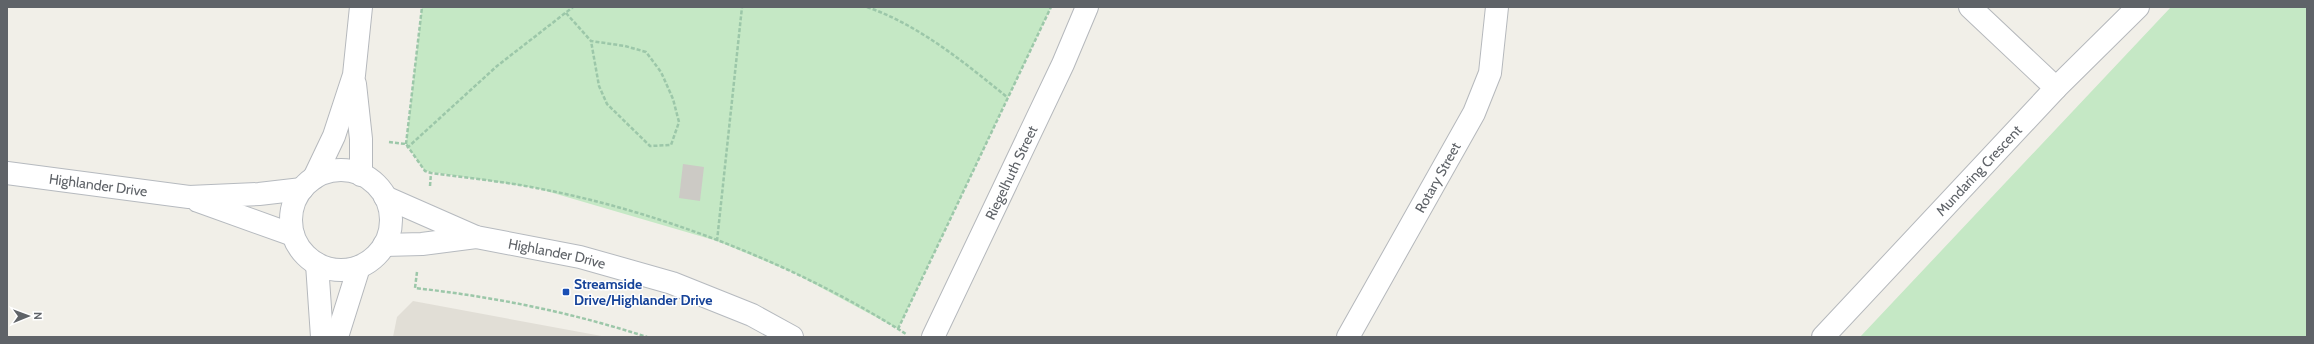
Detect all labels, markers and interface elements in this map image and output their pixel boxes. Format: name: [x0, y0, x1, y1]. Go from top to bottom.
street label: Mundaring Crescent: [1932, 121, 2026, 220]
street label: Riegelhuth Street: [981, 122, 1042, 223]
street label: Rotary Street: [1411, 139, 1465, 216]
street label: Highlander Drive: [48, 170, 149, 200]
street label: Highlander Drive: [507, 234, 608, 273]
place label: Streamside Drive/Highlander Drive: [574, 275, 713, 309]
marker: Streamside Drive/Highlander Drive: [561, 287, 571, 297]
north arrow: [8, 296, 48, 336]
text: N: [31, 312, 45, 320]

